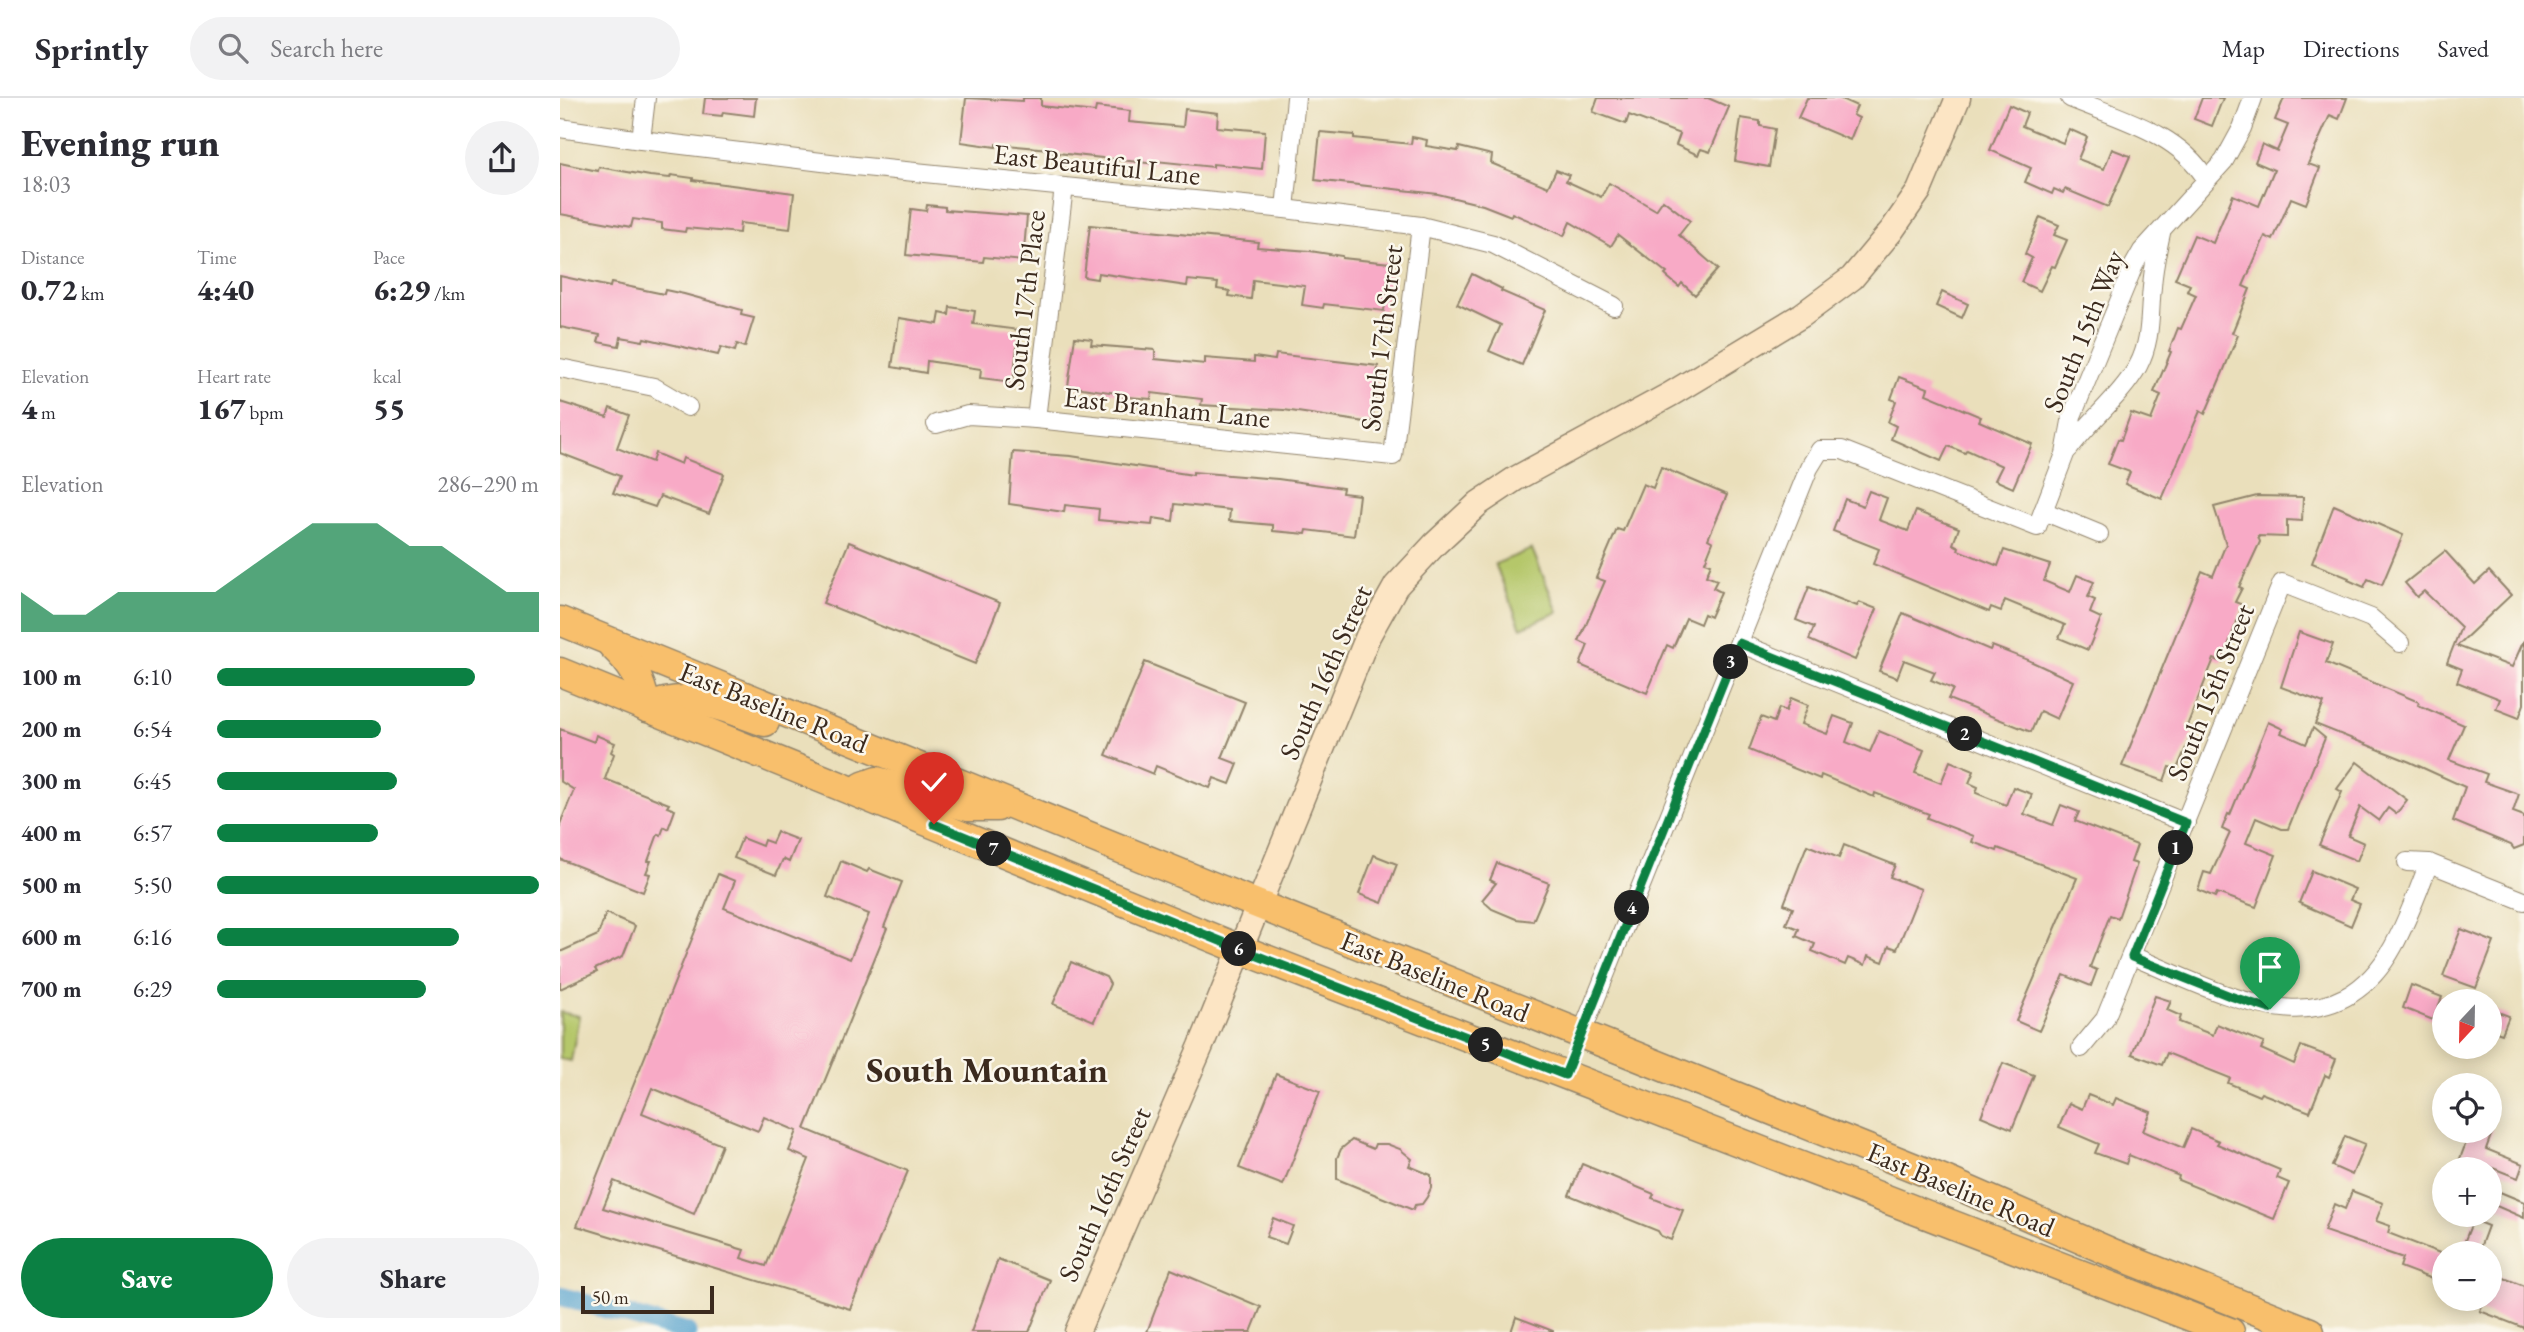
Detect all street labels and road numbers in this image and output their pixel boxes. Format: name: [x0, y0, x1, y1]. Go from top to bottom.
street label: East Beautiful Lane: [992, 135, 1202, 193]
street label: South 17th Place: [995, 208, 1053, 392]
street label: South 17th Street: [1352, 242, 1410, 433]
street label: South 15th Way: [2034, 244, 2132, 418]
street label: East Branham Lane: [1062, 378, 1272, 436]
street label: South 16th Street: [1270, 579, 1380, 765]
street label: South 15th Street: [2158, 598, 2262, 786]
street label: East Baseline Road: [674, 653, 875, 762]
street label: East Baseline Road: [1335, 922, 1536, 1031]
street label: South 16th Street: [1049, 1101, 1159, 1287]
street label: East Baseline Road: [1862, 1133, 2061, 1245]

